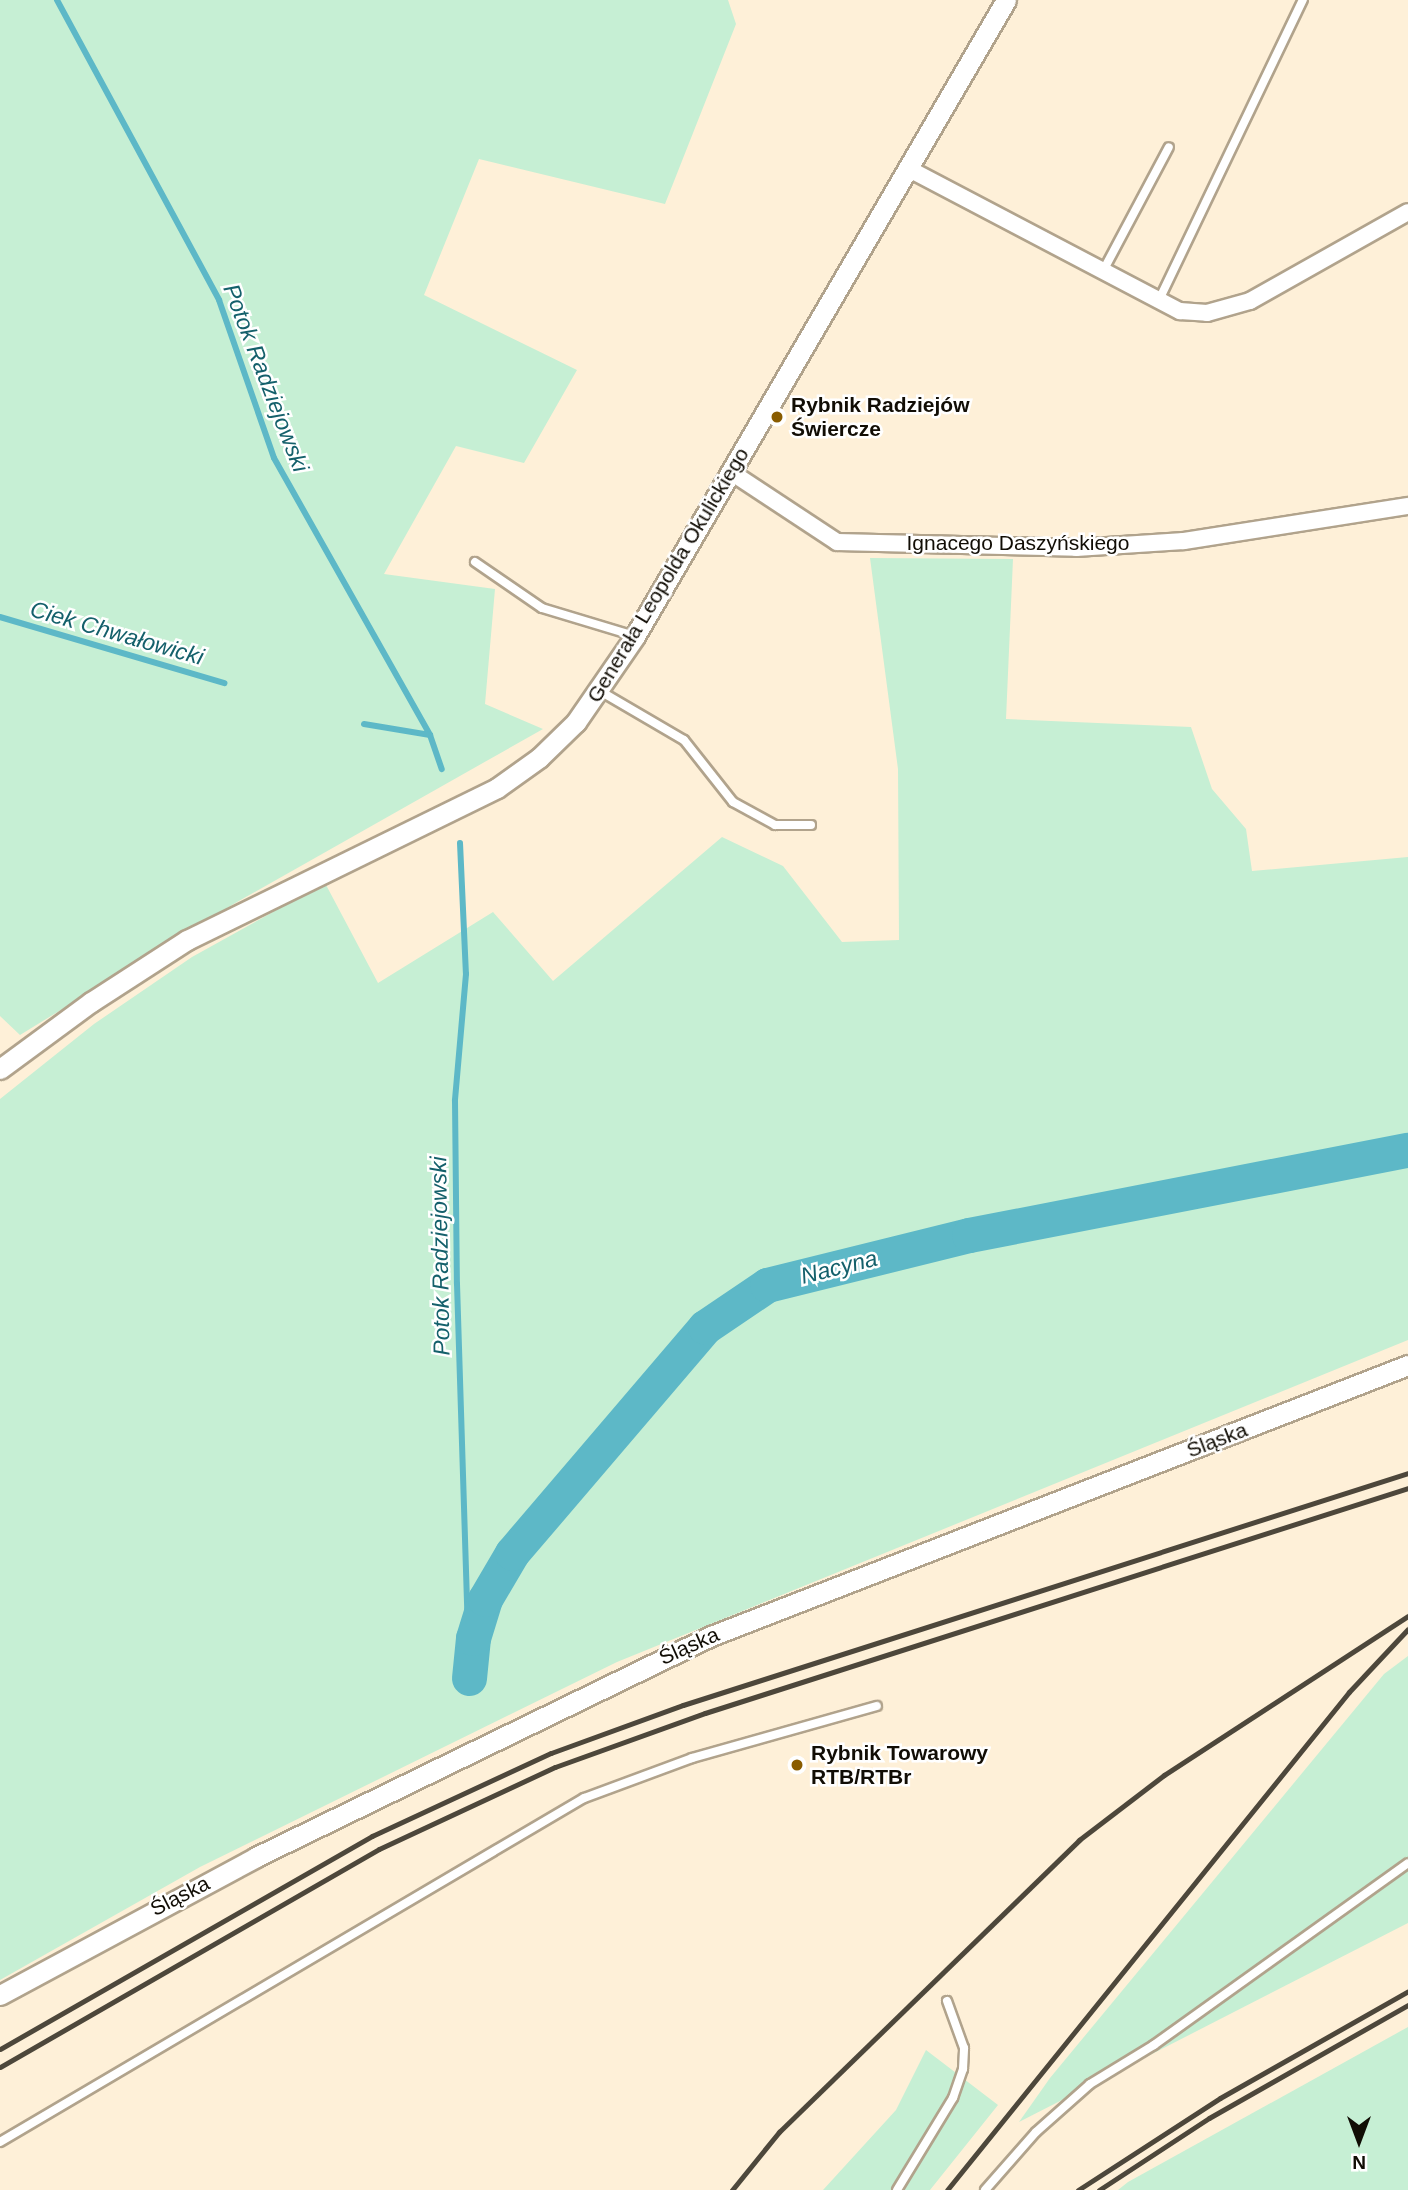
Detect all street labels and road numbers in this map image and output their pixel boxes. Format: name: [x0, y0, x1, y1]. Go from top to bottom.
street label: Generała Leopolda Okulickiego: [582, 443, 754, 707]
street label: Ignacego Daszyńskiego: [907, 530, 1129, 556]
street label: Śląska: [1183, 1417, 1251, 1463]
street label: Śląska: [655, 1622, 723, 1670]
street label: Śląska: [146, 1870, 214, 1922]

